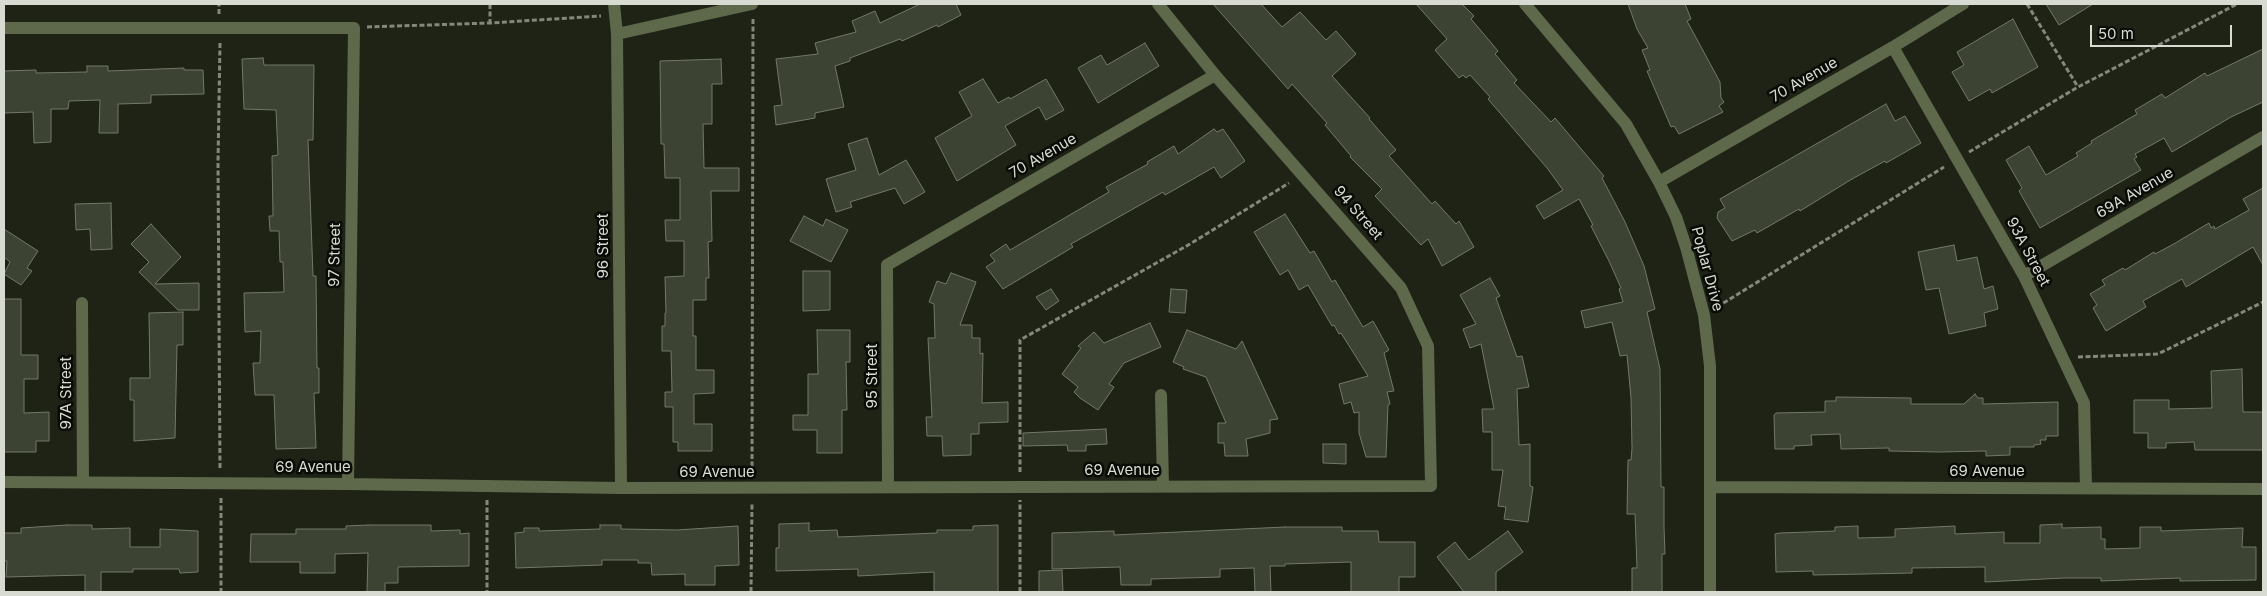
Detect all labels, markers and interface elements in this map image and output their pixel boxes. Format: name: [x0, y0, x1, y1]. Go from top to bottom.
scale bar: [2092, 15, 2234, 47]
text: 50 m: [2098, 24, 2134, 43]
street label: 70 Avenue: [1767, 54, 1841, 106]
street label: 70 Avenue: [1006, 130, 1080, 182]
street label: 69A Avenue: [2093, 164, 2177, 222]
street label: 94 Street: [1330, 182, 1386, 244]
street label: 96 Street: [594, 213, 612, 279]
street label: 93A Street: [2002, 214, 2054, 290]
street label: 97 Street: [325, 223, 345, 287]
street label: Poplar Drive: [1687, 225, 1727, 313]
street label: 95 Street: [863, 344, 881, 408]
street label: 97A Street: [57, 357, 75, 429]
street label: 69 Avenue: [275, 458, 351, 476]
street label: 69 Avenue: [1084, 461, 1160, 479]
street label: 69 Avenue: [1949, 462, 2025, 480]
street label: 69 Avenue: [679, 463, 755, 481]

